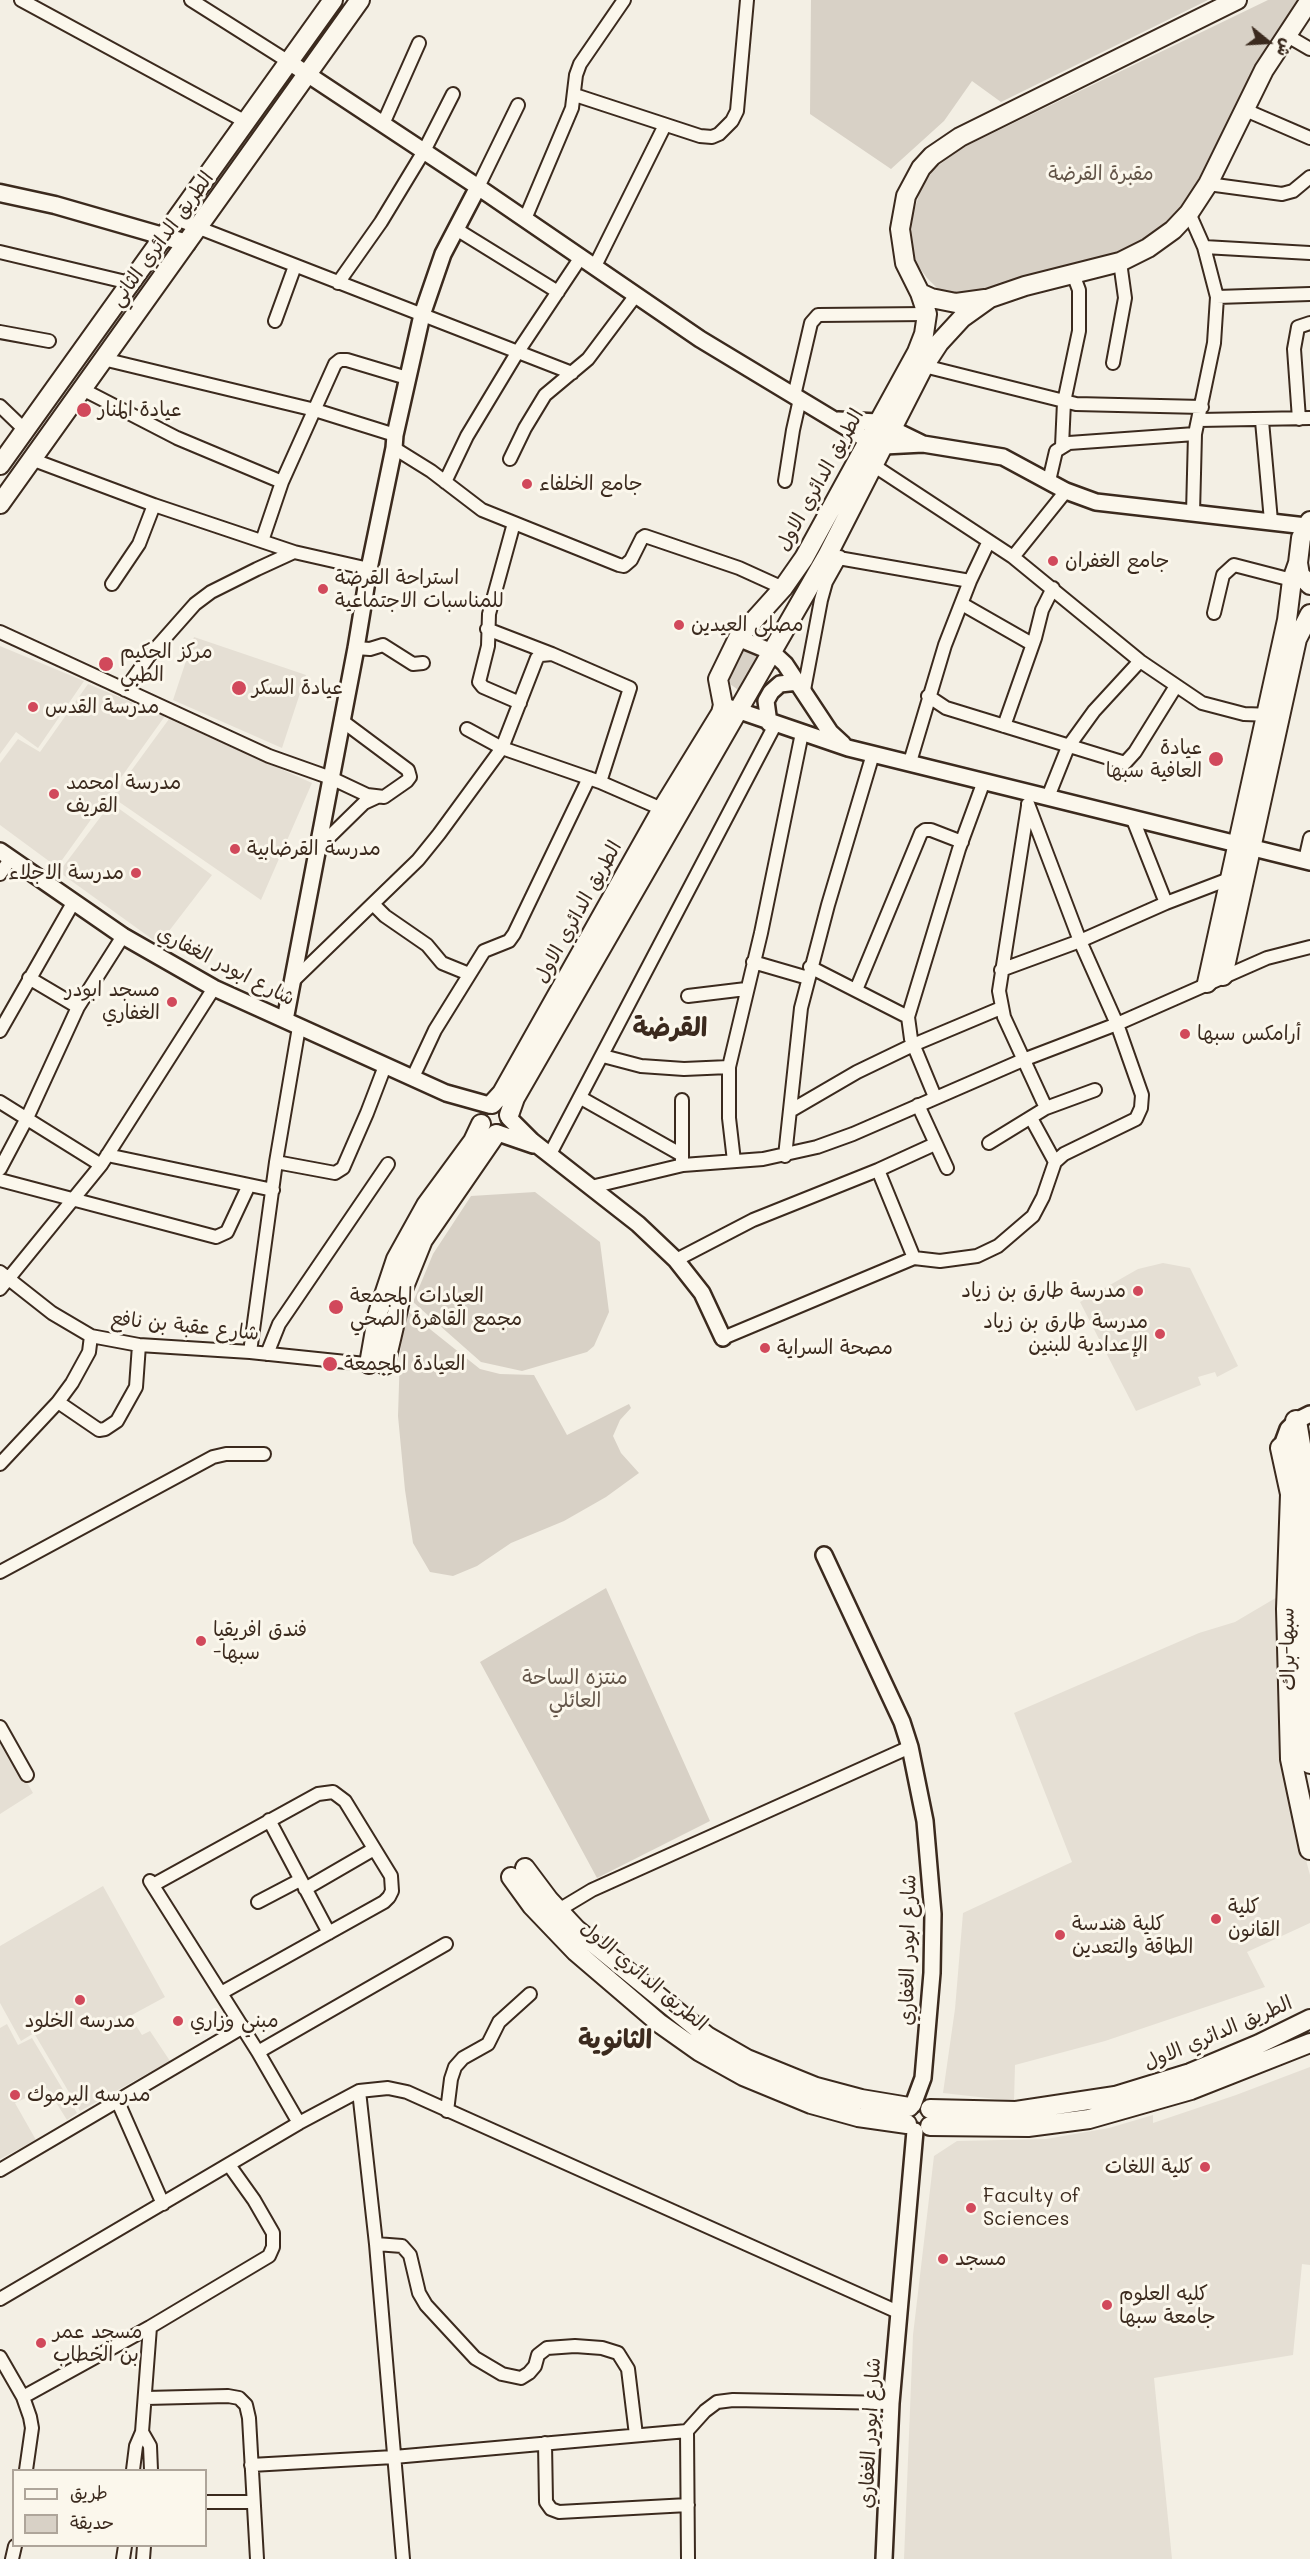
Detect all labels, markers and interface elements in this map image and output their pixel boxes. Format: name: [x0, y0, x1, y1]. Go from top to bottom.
north arrow: [1238, 12, 1298, 72]
text: ش: [1273, 36, 1298, 59]
park label: مقبرة القرضة: [1048, 162, 1154, 186]
street label: الطريق الدائري الثاني: [105, 167, 219, 311]
place label: عيادة المنار: [98, 398, 181, 422]
marker: عيادة المنار: [75, 401, 93, 419]
street label: الطريق الدائري الاول: [771, 405, 869, 555]
place label: جامع الخلفاء: [539, 472, 643, 496]
marker: جامع الخلفاء: [520, 477, 534, 491]
place label: جامع الغفران: [1065, 549, 1169, 573]
marker: جامع الغفران: [1046, 554, 1060, 568]
place label: استراحة القرضة للمناسبات الاجتماعية: [335, 566, 504, 613]
marker: استراحة القرضة للمناسبات الاجتماعية: [316, 582, 330, 596]
place label: مصلى العيدين: [691, 613, 803, 637]
marker: مصلى العيدين: [672, 618, 686, 632]
place label: مركز الحكيم الطبي: [120, 640, 213, 687]
marker: مركز الحكيم الطبي: [97, 655, 115, 673]
place label: عيادة السكر: [252, 676, 343, 700]
marker: عيادة السكر: [230, 679, 248, 697]
place label: مدرسة القدس: [45, 695, 159, 719]
marker: مدرسة القدس: [26, 700, 40, 714]
place label: عيادة العافية سبها: [1106, 736, 1202, 783]
marker: عيادة العافية سبها: [1207, 750, 1225, 768]
place label: مدرسة امحمد القريف: [66, 771, 181, 818]
marker: مدرسة امحمد القريف: [47, 787, 61, 801]
place label: مدرسة القرضابية: [247, 837, 381, 861]
street label: الطريق الدائري الاول: [529, 837, 627, 987]
marker: مدرسة القرضابية: [228, 842, 242, 856]
place label: مدرسة الاجلاء: [8, 861, 124, 885]
marker: مدرسة الاجلاء: [129, 866, 143, 880]
street label: شارع ابودر الغفاري: [153, 921, 299, 1011]
place label: مسجد ابودر الغفاري: [65, 978, 160, 1025]
marker: مسجد ابودر الغفاري: [165, 995, 179, 1009]
district label: القرضة: [633, 1012, 707, 1044]
place label: أرامكس سبها: [1197, 1022, 1301, 1046]
marker: أرامكس سبها: [1178, 1027, 1192, 1041]
place label: مدرسة طارق بن زياد: [961, 1279, 1126, 1303]
place label: العيادات المجمعة مجمع القاهرة الصحي: [350, 1284, 522, 1331]
marker: مدرسة طارق بن زياد: [1131, 1284, 1145, 1298]
marker: العيادات المجمعة مجمع القاهرة الصحي: [327, 1298, 345, 1316]
street label: شارع عقبة بن نافع: [110, 1306, 260, 1346]
place label: مدرسة طارق بن زياد الإعدادية للبنين: [983, 1310, 1148, 1357]
marker: مدرسة طارق بن زياد الإعدادية للبنين: [1153, 1327, 1167, 1341]
place label: مصحة السراية: [777, 1336, 893, 1360]
marker: مصحة السراية: [758, 1341, 772, 1355]
place label: العيادة المجمعة: [344, 1352, 465, 1376]
marker: العيادة المجمعة: [321, 1355, 339, 1373]
street label: سبها-براك: [1275, 1607, 1301, 1691]
place label: فندق افريقيا -سبها: [213, 1618, 307, 1665]
marker: فندق افريقيا -سبها: [194, 1634, 208, 1648]
park label: منتزه الساحة العائلي: [522, 1666, 628, 1713]
street label: شارع ابودر الغفاري: [895, 1874, 921, 2026]
place label: كلية القانون: [1228, 1895, 1280, 1942]
place label: كلية هندسة الطاقة والتعدين: [1072, 1912, 1193, 1959]
marker: كلية القانون: [1209, 1912, 1223, 1926]
street label: الطريق الدائري الاول: [575, 1916, 713, 2036]
marker: كلية هندسة الطاقة والتعدين: [1053, 1928, 1067, 1942]
street label: الطريق الدائري الاول: [1140, 1991, 1296, 2075]
marker: مدرسه الخلود: [73, 1993, 87, 2007]
place label: مدرسه الخلود: [25, 2009, 135, 2033]
place label: مبني وزاري: [190, 2009, 279, 2033]
marker: مبني وزاري: [171, 2014, 185, 2028]
district label: الثانوية: [578, 2024, 652, 2056]
place label: مدرسه اليرموك: [27, 2083, 150, 2107]
marker: مدرسه اليرموك: [8, 2088, 22, 2102]
place label: كلية اللغات: [1105, 2155, 1193, 2179]
marker: كلية اللغات: [1198, 2160, 1212, 2174]
place label: Faculty of Sciences: [983, 2184, 1080, 2231]
marker: Faculty of Sciences: [964, 2201, 978, 2215]
place label: مسجد: [955, 2247, 1006, 2271]
marker: مسجد: [936, 2252, 950, 2266]
place label: كليه العلوم جامعة سبها: [1119, 2282, 1216, 2329]
marker: كليه العلوم جامعة سبها: [1100, 2298, 1114, 2312]
place label: مسجد عمر بن الخطاب: [53, 2320, 142, 2367]
marker: مسجد عمر بن الخطاب: [34, 2336, 48, 2350]
street label: شارع ابودر الغفاري: [854, 2357, 886, 2509]
legend: [12, 2469, 207, 2547]
text: طريق: [70, 2480, 108, 2504]
text: حديقة: [70, 2510, 114, 2534]

